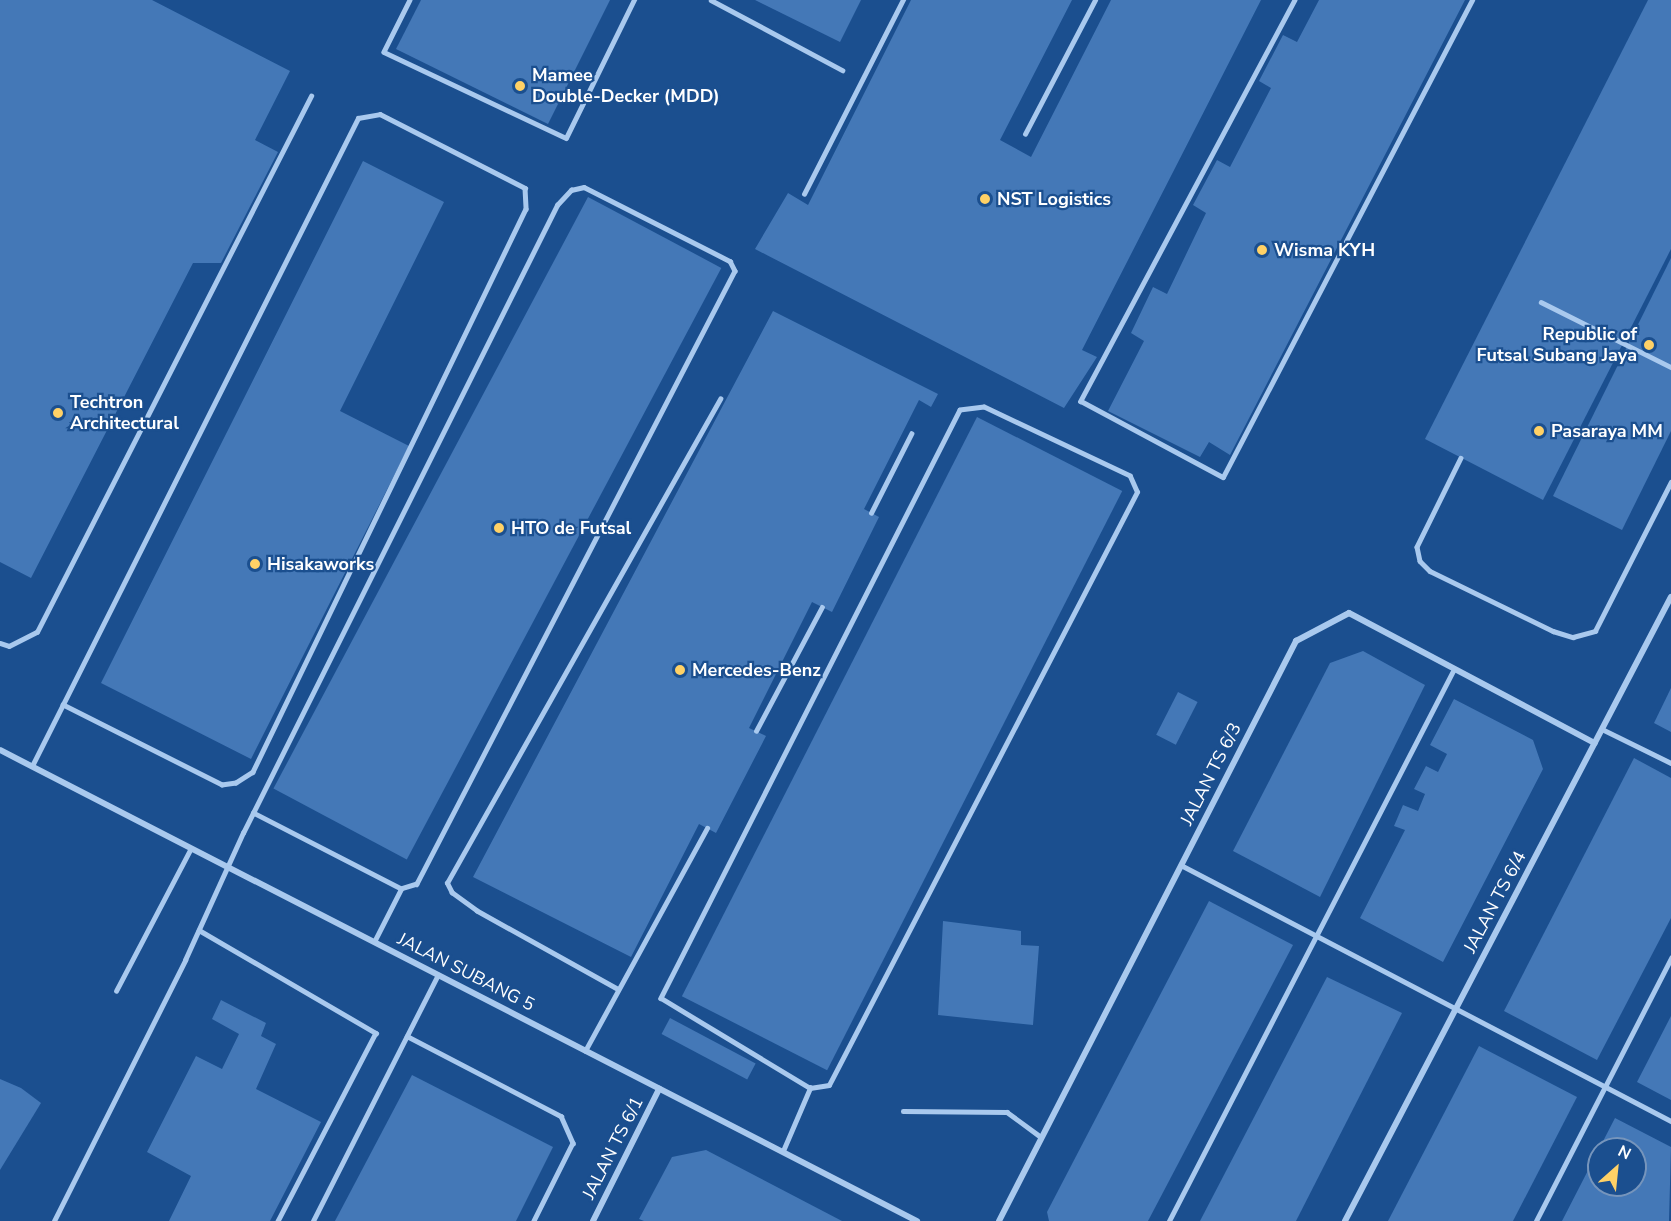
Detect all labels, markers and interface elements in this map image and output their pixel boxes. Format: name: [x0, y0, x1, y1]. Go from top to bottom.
place label: Mamee Double-Decker (MDD): [532, 65, 720, 107]
marker: Mamee Double-Decker (MDD): [513, 79, 527, 93]
place label: NST Logistics: [997, 188, 1111, 210]
marker: NST Logistics: [978, 192, 992, 206]
place label: Wisma KYH: [1274, 239, 1375, 261]
marker: Wisma KYH: [1255, 243, 1269, 257]
place label: Republic of Futsal Subang Jaya: [1477, 324, 1637, 366]
marker: Republic of Futsal Subang Jaya: [1642, 338, 1656, 352]
place label: Techtron Architectural: [70, 392, 179, 434]
marker: Techtron Architectural: [51, 406, 65, 420]
place label: Pasaraya MM: [1551, 420, 1663, 442]
marker: Pasaraya MM: [1532, 424, 1546, 438]
place label: HTO de Futsal: [511, 517, 631, 539]
marker: HTO de Futsal: [492, 521, 506, 535]
place label: Hisakaworks: [267, 553, 374, 575]
marker: Hisakaworks: [248, 557, 262, 571]
place label: Mercedes-Benz: [692, 659, 821, 681]
marker: Mercedes-Benz: [673, 663, 687, 677]
street label: JALAN TS 6/3: [1176, 719, 1246, 829]
street label: JALAN TS 6/4: [1459, 847, 1531, 957]
street label: JALAN SUBANG 5: [394, 928, 538, 1016]
street label: JALAN TS 6/1: [578, 1093, 648, 1203]
north arrow: [1587, 1137, 1647, 1197]
text: N: [1614, 1140, 1635, 1165]

